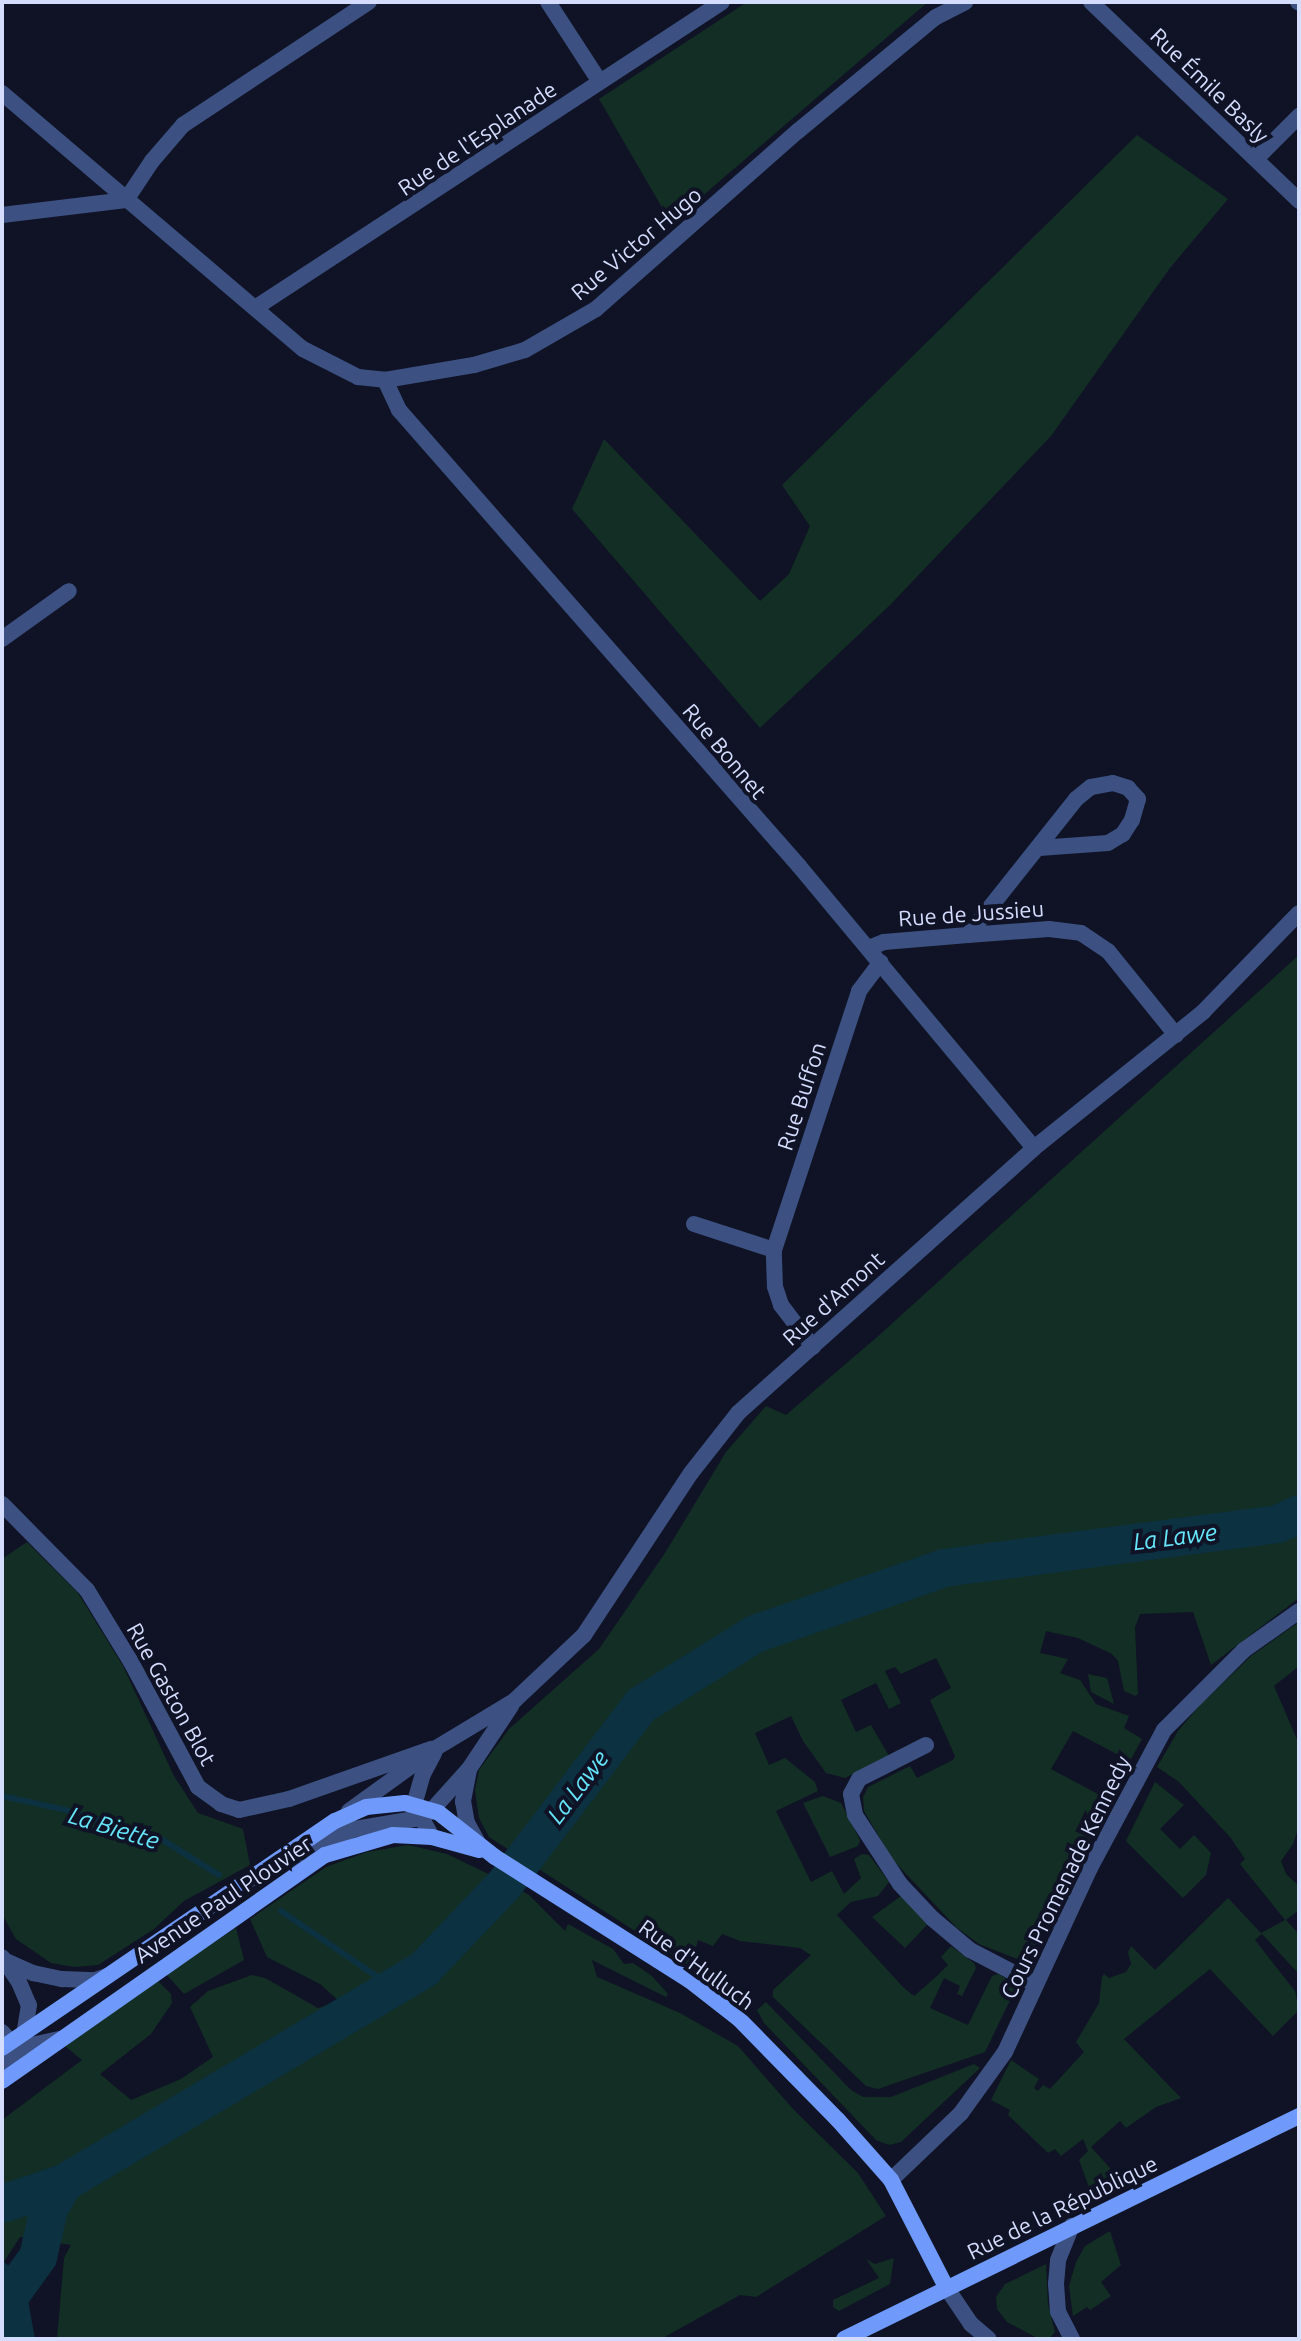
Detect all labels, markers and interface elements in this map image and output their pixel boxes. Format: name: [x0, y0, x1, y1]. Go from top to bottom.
street label: Rue Émile Basly: [1145, 22, 1275, 148]
street label: Rue de l'Esplanade: [393, 75, 561, 201]
street label: Rue Victor Hugo: [565, 181, 707, 305]
street label: Rue Bonnet: [678, 698, 772, 804]
street label: Rue de Jussieu: [897, 895, 1045, 931]
street label: Rue Buffon: [771, 1039, 831, 1153]
street label: Rue d'Amont: [777, 1246, 889, 1350]
water label: La Lawe: [1132, 1518, 1218, 1556]
street label: Rue Gaston Blot: [122, 1618, 222, 1770]
water label: La Lawe: [541, 1745, 615, 1829]
street label: Cours Promenade Kennedy: [995, 1751, 1135, 2003]
water label: La Biette: [65, 1801, 163, 1855]
street label: Avenue Paul Plouvier: [130, 1830, 316, 1968]
street label: Rue d'Hulluch: [634, 1913, 760, 2015]
street label: Rue de la République: [963, 2149, 1161, 2265]

